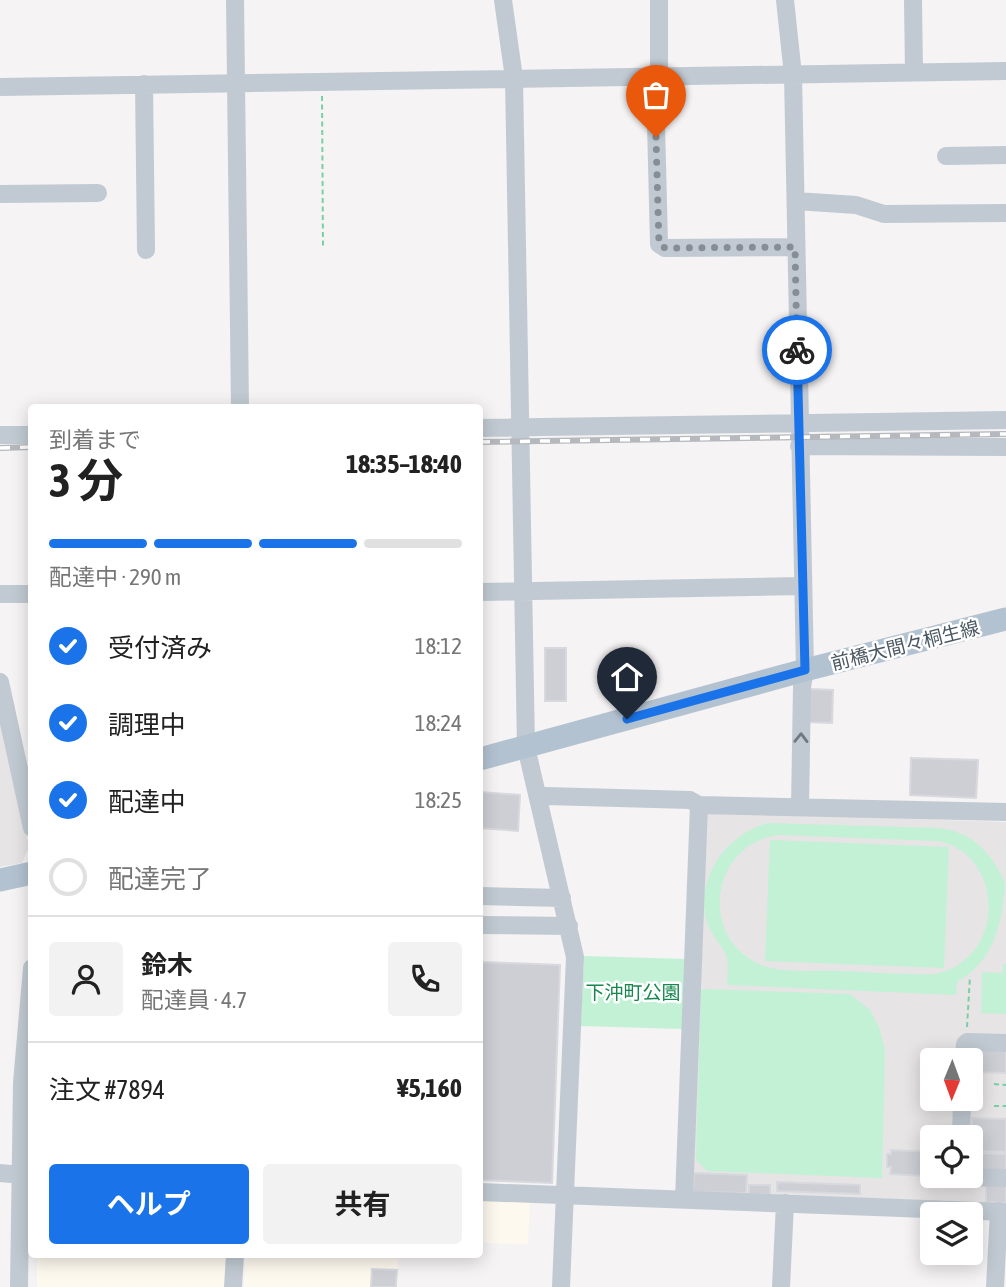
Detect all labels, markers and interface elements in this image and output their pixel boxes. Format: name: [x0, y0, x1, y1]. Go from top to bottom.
pin: [626, 65, 686, 137]
icon: bag: [637, 76, 675, 114]
courier: [762, 315, 832, 385]
icon: bike: [778, 331, 816, 369]
text: 到着まで: [49, 427, 141, 453]
text: 18:35–18:40: [346, 449, 462, 479]
text: 3 分: [49, 454, 123, 507]
text: 配達中 · 290 m: [49, 564, 181, 590]
street label: 前橋大間々桐生線: [829, 616, 981, 674]
icon: check: [49, 627, 87, 665]
text: 受付済み: [108, 633, 212, 663]
text: 18:12: [415, 633, 462, 659]
pin: [597, 647, 657, 719]
icon: home: [608, 658, 646, 696]
icon: check: [49, 704, 87, 742]
text: 調理中: [108, 710, 186, 740]
text: 18:24: [415, 710, 462, 736]
one-way arrow: [793, 733, 809, 743]
icon: check: [49, 781, 87, 819]
text: 配達中: [108, 787, 186, 817]
text: 18:25: [415, 787, 462, 813]
text: 配達完了: [108, 864, 212, 894]
button: person: [49, 942, 123, 1016]
button: phone: [388, 942, 462, 1016]
text: 鈴木: [141, 950, 193, 980]
park label: 下沖町公園: [585, 981, 681, 1003]
text: 配達員 · 4.7: [141, 987, 247, 1013]
north arrow: [920, 1048, 984, 1111]
map controls: [920, 1048, 983, 1265]
text: ¥5,160: [397, 1073, 462, 1103]
text: 注文 #7894: [49, 1075, 165, 1105]
button: locate: [920, 1125, 983, 1188]
button: ヘルプ: [49, 1164, 249, 1244]
button: 共有: [263, 1164, 462, 1244]
button: layers: [920, 1202, 983, 1265]

